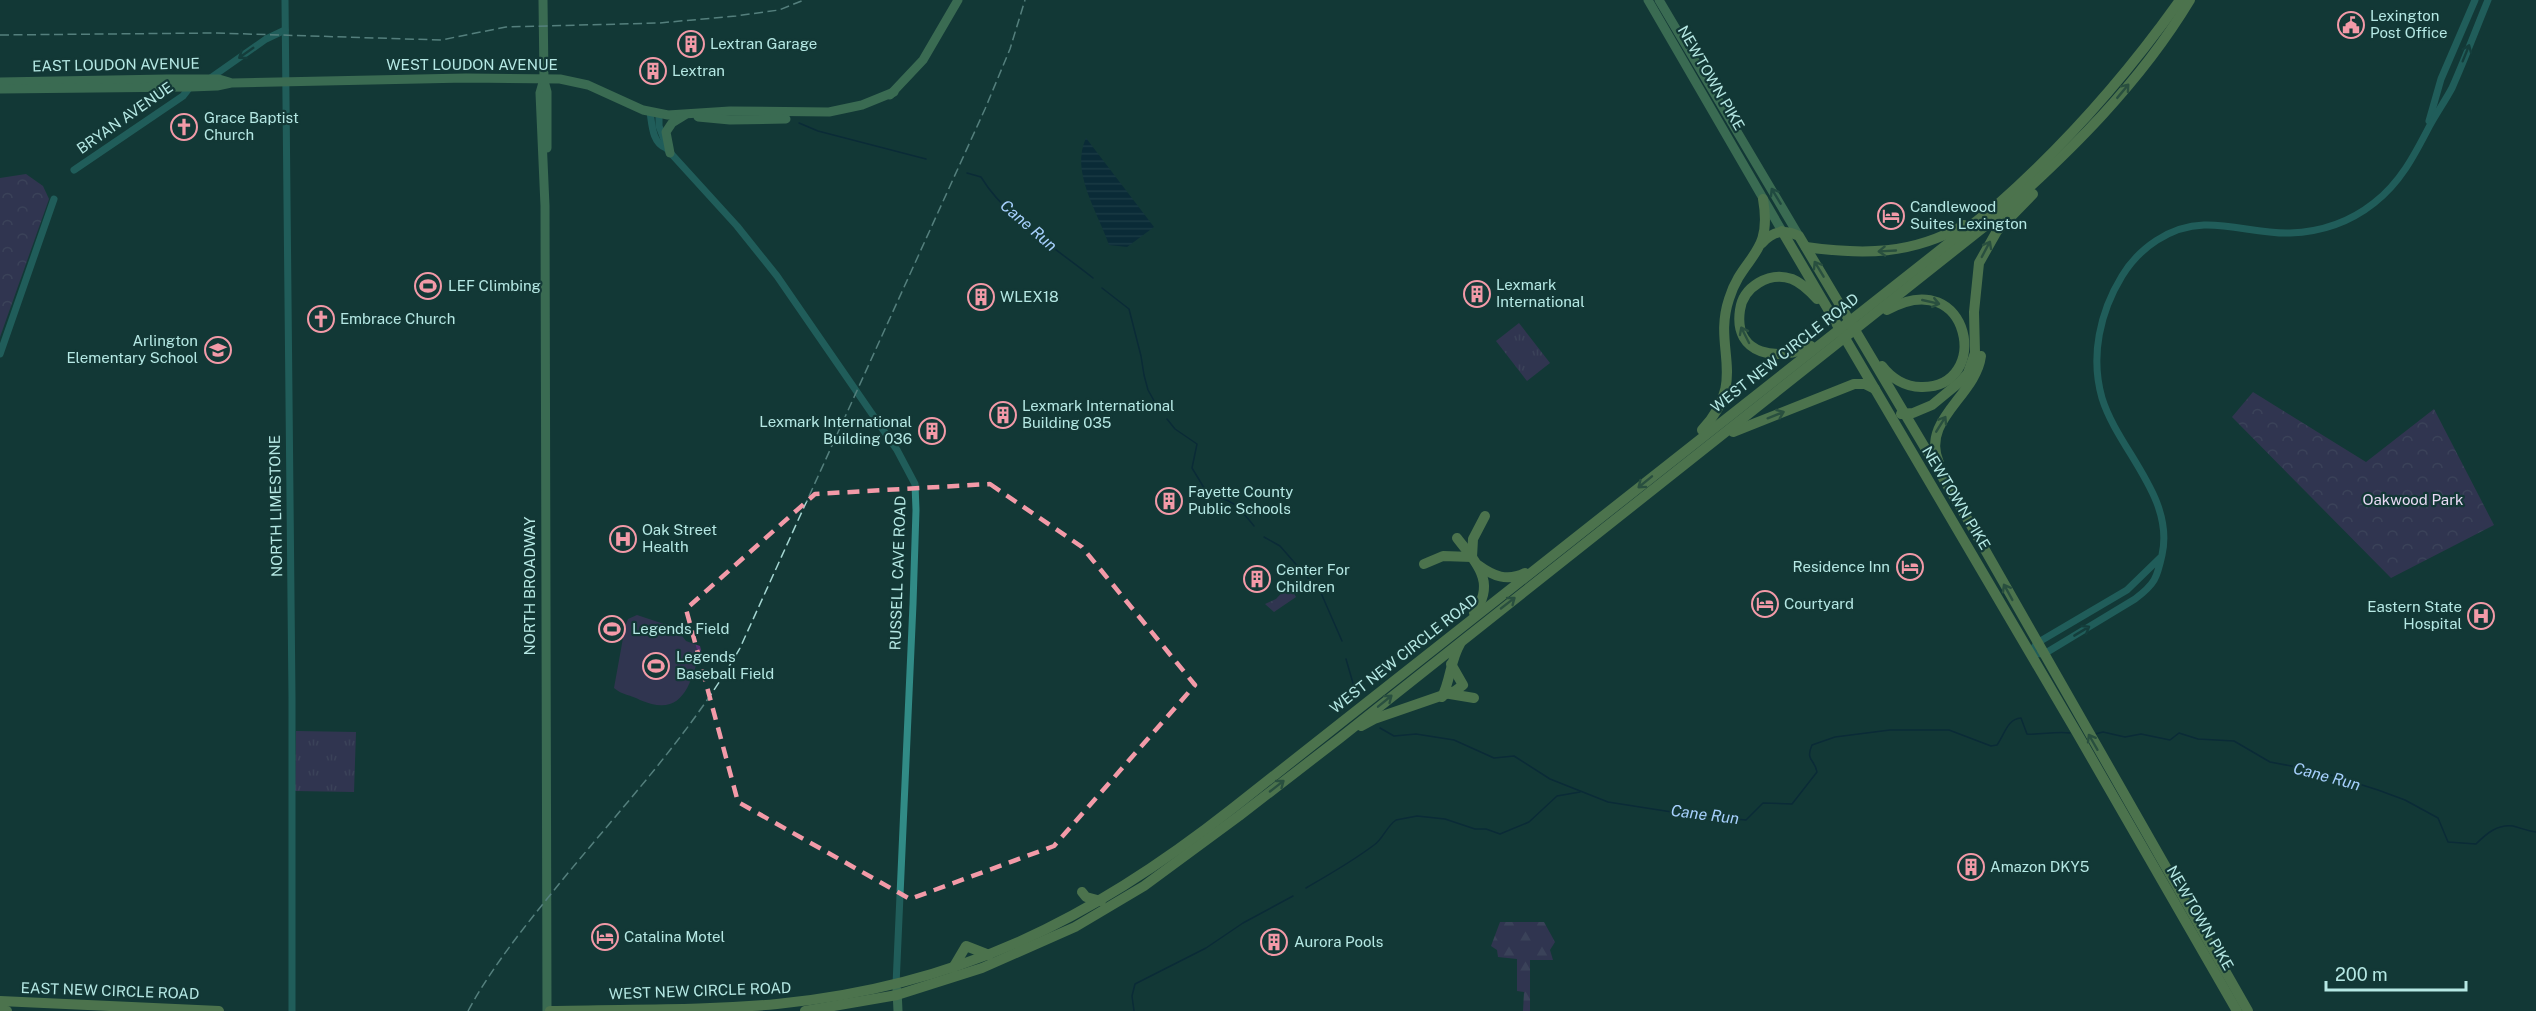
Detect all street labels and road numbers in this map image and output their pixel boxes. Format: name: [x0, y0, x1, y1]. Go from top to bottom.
street label: NEWTOWN PIKE: [1675, 23, 1748, 133]
street label: EAST LOUDON AVENUE: [32, 55, 200, 74]
street label: WEST LOUDON AVENUE: [386, 56, 558, 73]
street label: BRYAN AVENUE: [73, 78, 176, 157]
street label: WEST NEW CIRCLE ROAD: [1707, 290, 1862, 416]
street label: NORTH LIMESTONE: [266, 435, 285, 577]
street label: NEWTOWN PIKE: [1919, 443, 1994, 553]
street label: RUSSELL CAVE ROAD: [886, 495, 909, 651]
street label: NORTH BROADWAY: [521, 517, 538, 655]
street label: WEST NEW CIRCLE ROAD: [1326, 591, 1481, 717]
street label: NEWTOWN PIKE: [2164, 863, 2237, 973]
street label: EAST NEW CIRCLE ROAD: [20, 979, 200, 1002]
street label: WEST NEW CIRCLE ROAD: [608, 979, 792, 1002]

